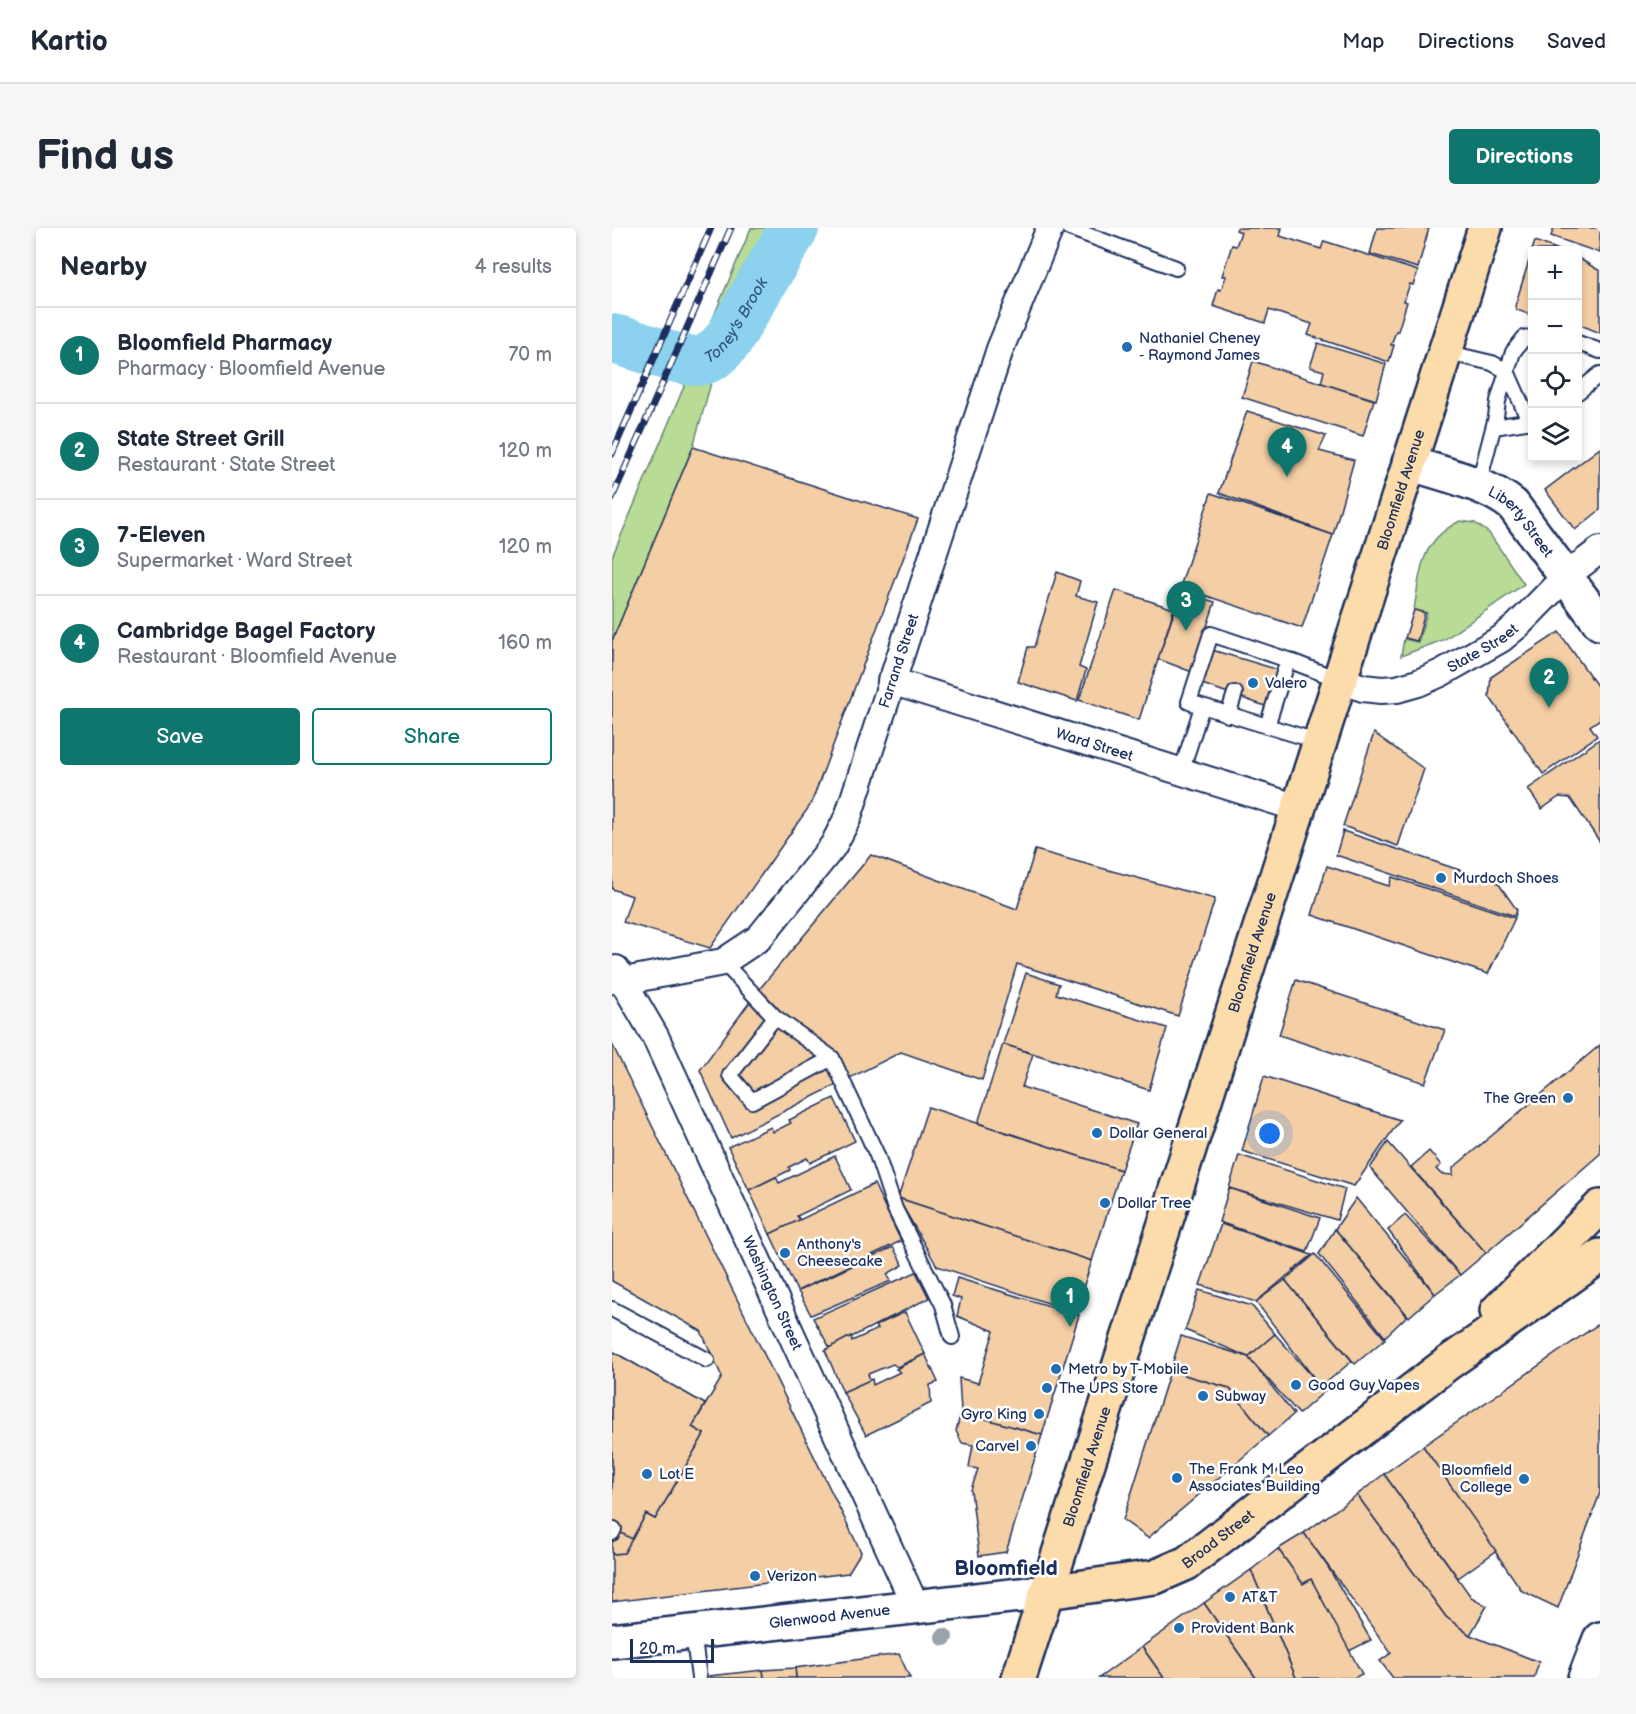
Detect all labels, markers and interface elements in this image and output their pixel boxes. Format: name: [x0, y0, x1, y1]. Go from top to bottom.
text: Kartio: [30, 25, 108, 58]
text: Map: [1342, 29, 1385, 54]
text: Directions: [1418, 29, 1514, 54]
text: Saved: [1547, 29, 1606, 54]
button: Directions: [1449, 129, 1600, 184]
text: Find us: [36, 131, 174, 182]
map controls: [1528, 246, 1582, 462]
button: +: [1528, 246, 1582, 300]
text: Nearby: [60, 252, 147, 283]
text: 4 results: [474, 255, 552, 279]
water label: Toney's Brook: [701, 273, 773, 368]
button: −: [1528, 300, 1582, 354]
place label: Nathaniel Cheney - Raymond James: [1139, 329, 1260, 365]
text: Bloomfield Pharmacy: [117, 330, 332, 357]
marker: Nathaniel Cheney - Raymond James: [1120, 340, 1134, 354]
text: 1: [75, 343, 84, 367]
text: 70 m: [508, 343, 552, 367]
button: locate: [1528, 354, 1582, 408]
text: Pharmacy · Bloomfield Avenue: [117, 357, 385, 381]
button: layers: [1528, 408, 1582, 462]
text: State Street Grill: [117, 426, 285, 453]
street label: Bloomfield Avenue: [1373, 427, 1429, 553]
pin: 4: [1268, 428, 1306, 477]
text: 2: [74, 439, 85, 463]
text: 120 m: [499, 439, 552, 463]
text: Restaurant · State Street: [117, 453, 335, 477]
street label: Liberty Street: [1485, 482, 1558, 561]
text: 7-Eleven: [117, 522, 206, 549]
text: 3: [74, 535, 85, 559]
text: 120 m: [499, 535, 552, 559]
text: Supermarket · Ward Street: [117, 549, 352, 573]
pin: 3: [1166, 582, 1206, 631]
street label: Farrand Street: [875, 611, 923, 710]
text: Cambridge Bagel Factory: [117, 618, 375, 645]
street label: State Street: [1444, 619, 1522, 677]
text: 4: [74, 631, 85, 655]
text: 160 m: [498, 631, 552, 655]
text: Restaurant · Bloomfield Avenue: [117, 645, 397, 669]
pin: 2: [1530, 658, 1568, 708]
place label: Valero: [1265, 674, 1307, 693]
marker: Valero: [1246, 676, 1260, 690]
button: Save: [60, 708, 300, 765]
button: Share: [312, 708, 552, 765]
street label: Ward Street: [1053, 723, 1136, 766]
place label: Murdoch Shoes: [1453, 869, 1559, 888]
marker: Murdoch Shoes: [1434, 871, 1448, 885]
street label: Bloomfield Avenue: [1224, 890, 1280, 1015]
place label: The Green: [1484, 1089, 1556, 1108]
marker: The Green: [1561, 1091, 1575, 1105]
your location: [1255, 1119, 1284, 1148]
place label: Dollar General: [1109, 1124, 1207, 1143]
marker: Dollar General: [1090, 1126, 1104, 1140]
place label: Dollar Tree: [1117, 1194, 1192, 1213]
marker: Dollar Tree: [1098, 1196, 1112, 1210]
street label: Washington Street: [738, 1233, 807, 1354]
place label: Anthony's Cheesecake: [797, 1235, 883, 1271]
marker: Anthony's Cheesecake: [778, 1246, 792, 1260]
pin: 1: [1050, 1278, 1090, 1327]
place label: Metro by T-Mobile: [1068, 1360, 1189, 1379]
marker: Metro by T-Mobile: [1049, 1362, 1063, 1376]
place label: Good Guy Vapes: [1308, 1376, 1420, 1395]
marker: Good Guy Vapes: [1289, 1378, 1303, 1392]
place label: The UPS Store: [1059, 1379, 1158, 1398]
marker: The UPS Store: [1040, 1381, 1054, 1395]
place label: Subway: [1215, 1387, 1266, 1406]
marker: Subway: [1196, 1389, 1210, 1403]
street label: Bloomfield Avenue: [1059, 1404, 1115, 1529]
place label: Gyro King: [961, 1405, 1027, 1424]
marker: Gyro King: [1032, 1407, 1046, 1421]
place label: Carvel: [975, 1437, 1019, 1456]
marker: Carvel: [1024, 1439, 1038, 1453]
place label: The Frank M Leo Associates Building: [1189, 1460, 1320, 1496]
place label: Bloomfield College: [1441, 1461, 1512, 1497]
place label: Lot E: [659, 1465, 694, 1484]
marker: Lot E: [640, 1467, 654, 1481]
marker: The Frank M Leo Associates Building: [1170, 1471, 1184, 1485]
marker: Bloomfield College: [1517, 1472, 1531, 1486]
street label: Broad Street: [1178, 1505, 1258, 1573]
district label: Bloomfield: [954, 1556, 1058, 1581]
place label: Verizon: [767, 1567, 817, 1586]
marker: Verizon: [748, 1569, 762, 1583]
place label: AT&T: [1242, 1588, 1278, 1607]
marker: AT&T: [1223, 1590, 1237, 1604]
street label: Glenwood Avenue: [768, 1600, 891, 1633]
place label: Provident Bank: [1191, 1619, 1295, 1638]
marker: Provident Bank: [1172, 1621, 1186, 1635]
scale bar: [630, 1636, 714, 1664]
text: 20 m: [639, 1640, 675, 1659]

